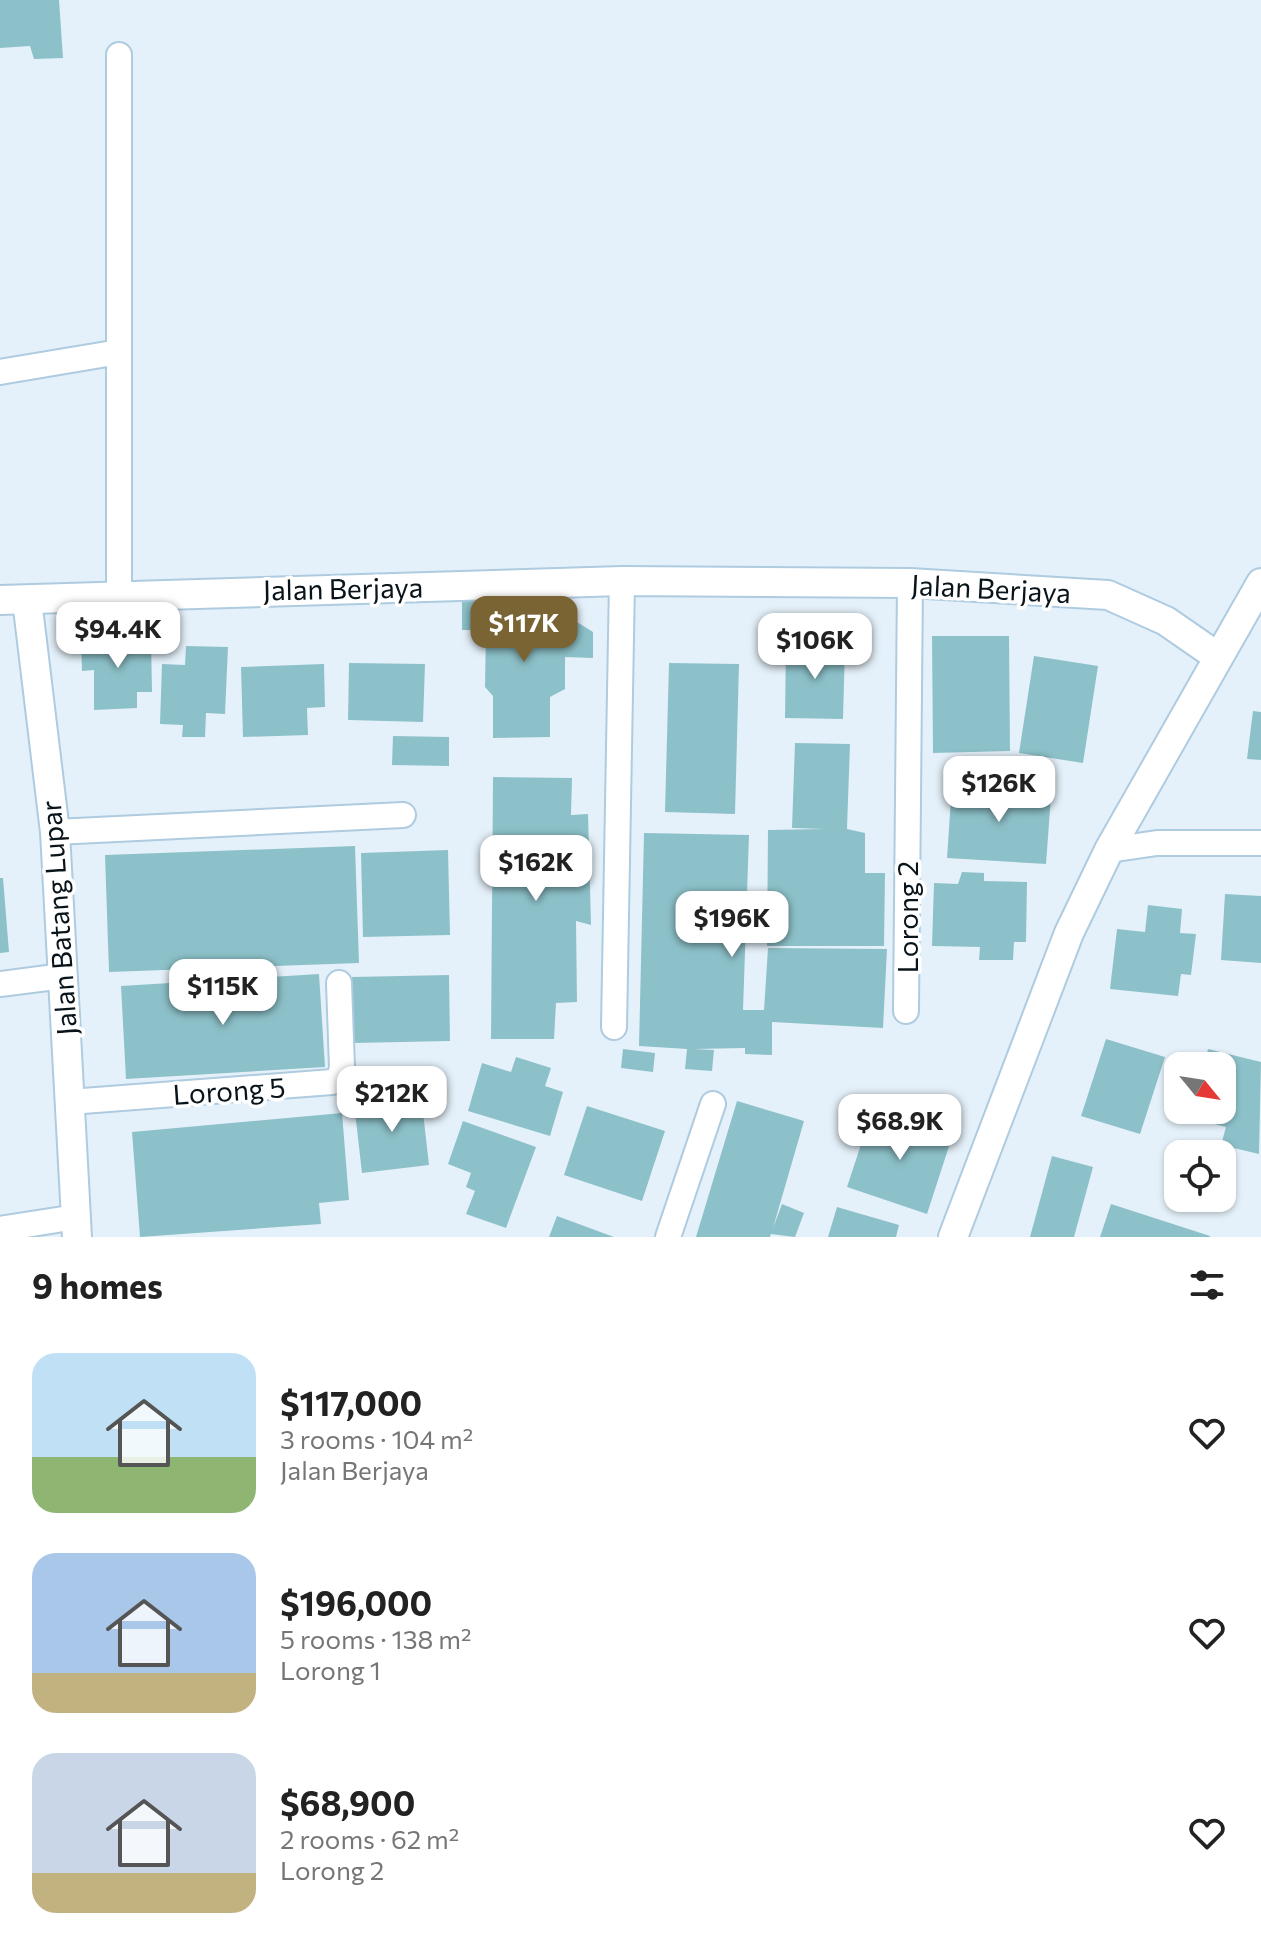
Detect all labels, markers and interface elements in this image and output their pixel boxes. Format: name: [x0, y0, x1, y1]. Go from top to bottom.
street label: Jalan Berjaya: [910, 567, 1072, 609]
street label: Jalan Berjaya: [263, 570, 423, 606]
pin: $117K: [468, 596, 580, 664]
pin: $94.4K: [53, 602, 183, 670]
text: $117K: [489, 606, 559, 637]
text: $94.4K: [74, 612, 162, 643]
pin: $106K: [759, 613, 871, 681]
text: $106K: [776, 623, 854, 654]
pin: $126K: [943, 756, 1055, 824]
text: $126K: [961, 766, 1037, 797]
street label: Jalan Batang Lupar: [33, 799, 83, 1037]
pin: $162K: [480, 835, 592, 903]
text: $162K: [498, 845, 574, 876]
street label: Lorong 2: [890, 861, 924, 973]
pin: $196K: [676, 891, 788, 959]
text: $196K: [694, 901, 770, 932]
pin: $115K: [167, 959, 279, 1027]
text: $115K: [187, 969, 259, 1000]
north arrow: [1164, 1052, 1236, 1124]
map controls: [1164, 1052, 1236, 1212]
pin: $212K: [336, 1066, 448, 1134]
street label: Lorong 5: [172, 1069, 286, 1111]
text: $212K: [355, 1076, 429, 1107]
pin: $68.9K: [835, 1094, 965, 1162]
text: $68.9K: [856, 1104, 944, 1135]
button: locate: [1164, 1140, 1236, 1212]
icon: filters: [1185, 1263, 1229, 1307]
text: 9 homes: [32, 1264, 163, 1306]
text: $117,000: [280, 1381, 422, 1423]
icon: home: [96, 1385, 192, 1481]
icon: heart: [1185, 1411, 1229, 1455]
text: 3 rooms · 104 m²: [280, 1423, 473, 1454]
text: Jalan Berjaya: [280, 1454, 429, 1485]
text: $196,000: [280, 1581, 432, 1623]
icon: home: [96, 1585, 192, 1681]
icon: heart: [1185, 1611, 1229, 1655]
text: 5 rooms · 138 m²: [280, 1623, 471, 1654]
text: Lorong 1: [280, 1654, 381, 1685]
text: $68,900: [280, 1781, 415, 1823]
icon: home: [96, 1785, 192, 1881]
icon: heart: [1185, 1811, 1229, 1855]
text: 2 rooms · 62 m²: [280, 1823, 459, 1854]
text: Lorong 2: [280, 1854, 384, 1885]

